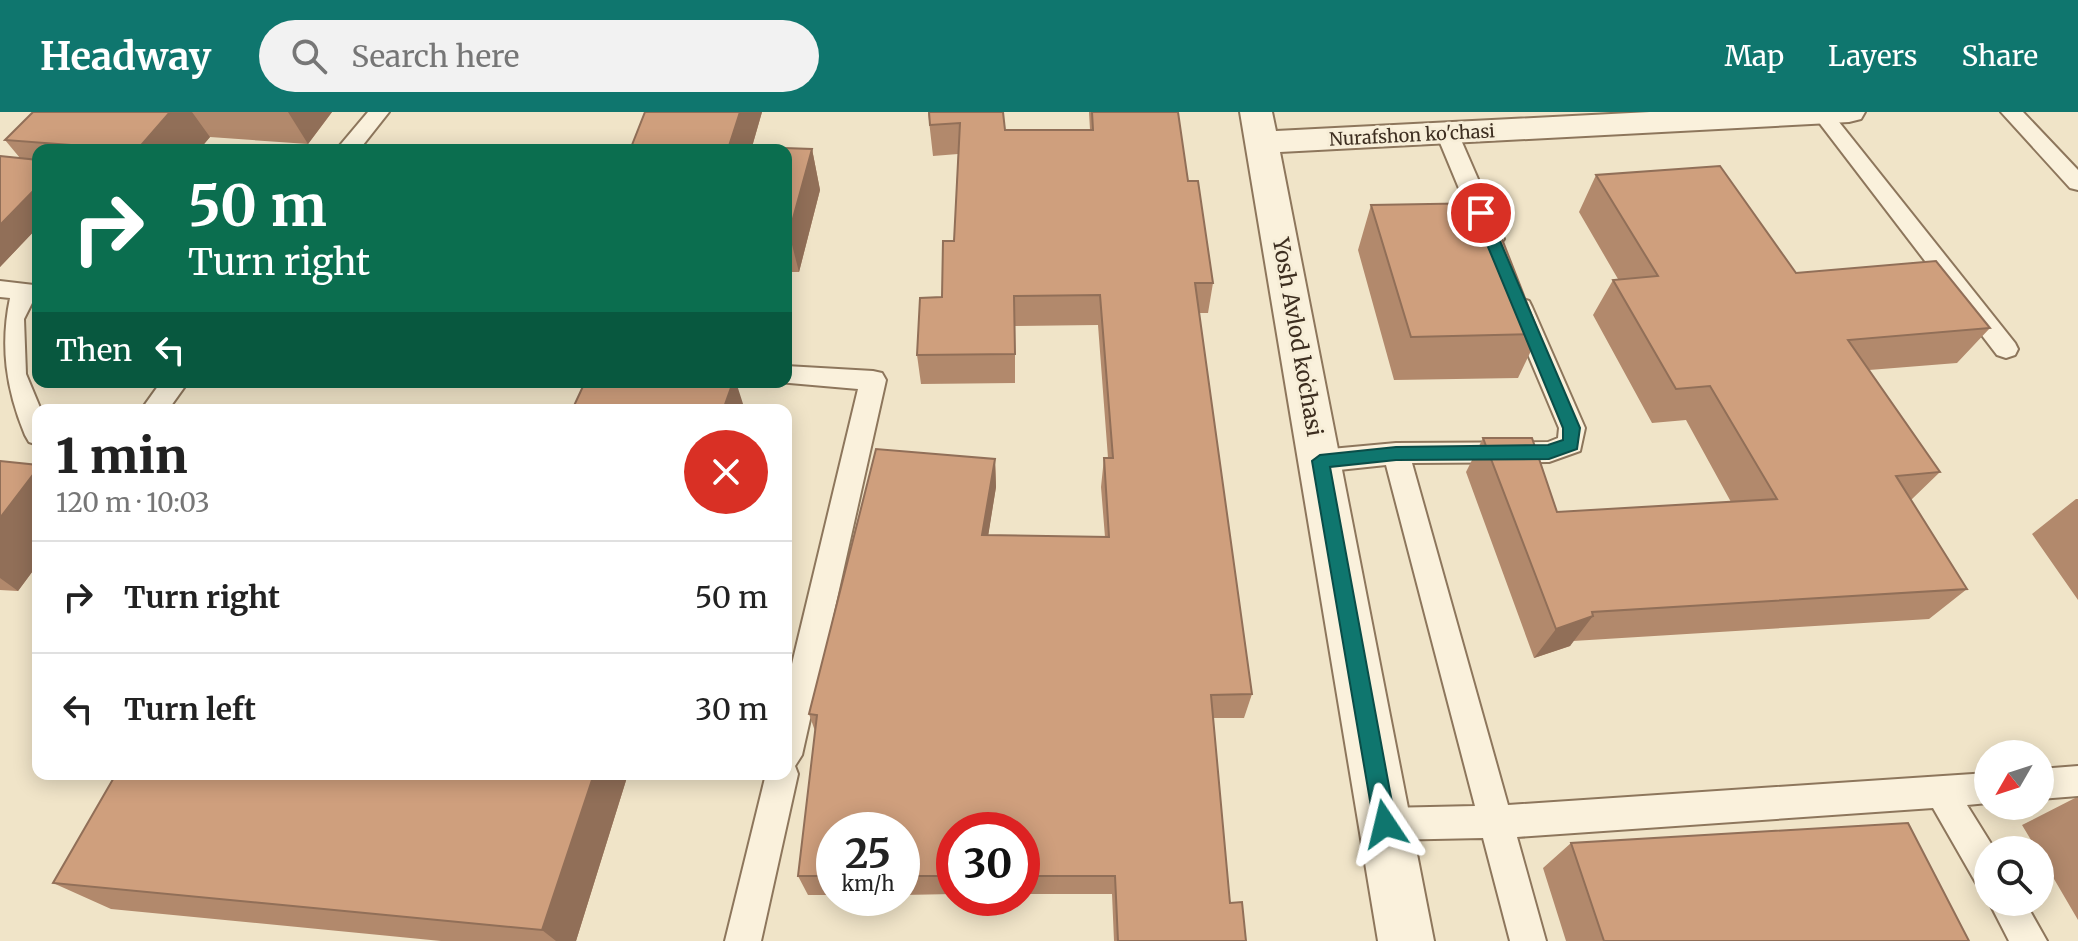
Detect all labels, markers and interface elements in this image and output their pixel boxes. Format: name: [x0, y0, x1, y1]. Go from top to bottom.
search box: [259, 20, 819, 92]
text: Headway: [40, 33, 211, 80]
icon: search: [287, 34, 331, 78]
text: Search here: [351, 37, 519, 75]
text: Map: [1724, 38, 1784, 74]
text: Layers: [1828, 38, 1917, 74]
text: Share: [1961, 38, 2038, 74]
street label: Nurafshon ko'chasi: [1329, 119, 1496, 151]
text: 50 m: [188, 171, 327, 241]
icon: right: [56, 176, 160, 280]
pin: [1447, 179, 1515, 247]
icon: arrive: [1459, 191, 1503, 235]
street label: Yosh Avlod koʻchasi: [1267, 234, 1329, 439]
text: Turn right: [188, 240, 370, 285]
icon: left: [148, 328, 192, 372]
text: Then: [56, 331, 132, 369]
text: 1 min: [56, 426, 188, 486]
button: close: [684, 430, 768, 514]
text: 120 m · 10:03: [56, 486, 210, 519]
icon: right: [56, 575, 100, 619]
text: Turn right: [124, 578, 280, 616]
text: 50 m: [695, 578, 768, 616]
icon: left: [56, 687, 100, 731]
text: Turn left: [124, 690, 256, 728]
text: 30 m: [695, 690, 768, 728]
north arrow: [1974, 740, 2054, 820]
map controls: [1974, 740, 2054, 916]
position arrow: [1343, 782, 1427, 866]
speed limit sign: 30: [936, 812, 1040, 916]
text: 25: [845, 829, 891, 879]
button: search: [1974, 836, 2054, 916]
text: km/h: [842, 871, 894, 896]

